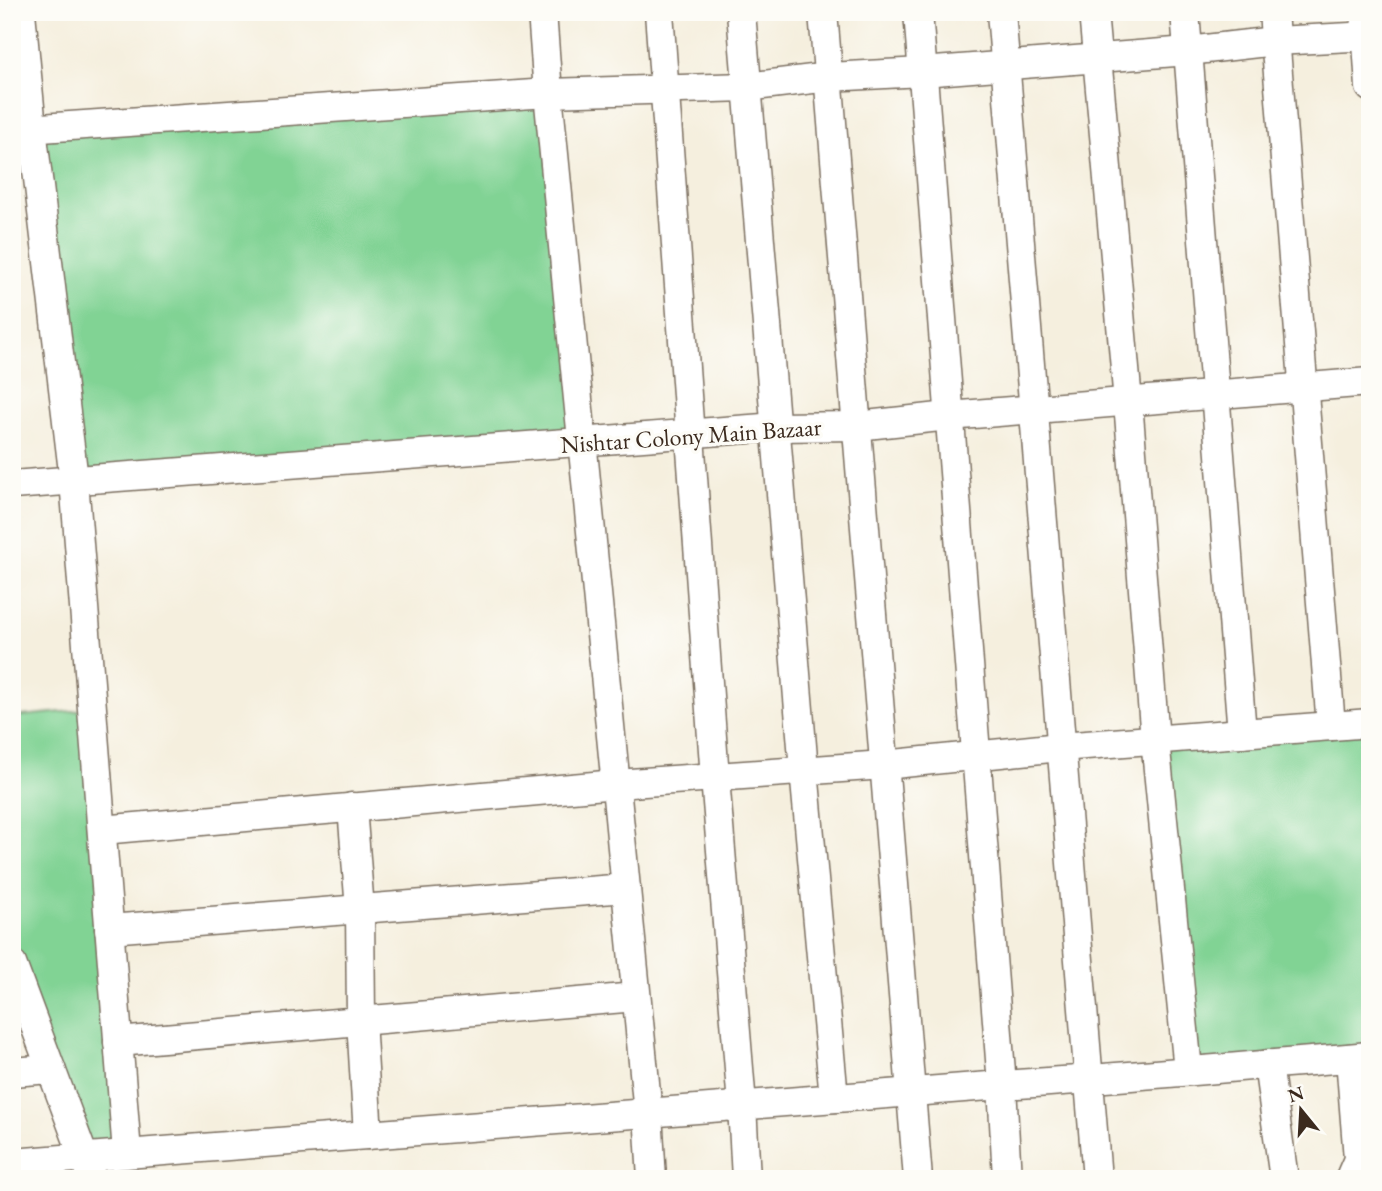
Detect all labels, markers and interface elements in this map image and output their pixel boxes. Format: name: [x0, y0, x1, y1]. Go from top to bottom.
street label: Nishtar Colony Main Bazaar: [559, 411, 823, 460]
north arrow: [1266, 1076, 1336, 1146]
text: N: [1285, 1080, 1308, 1109]

